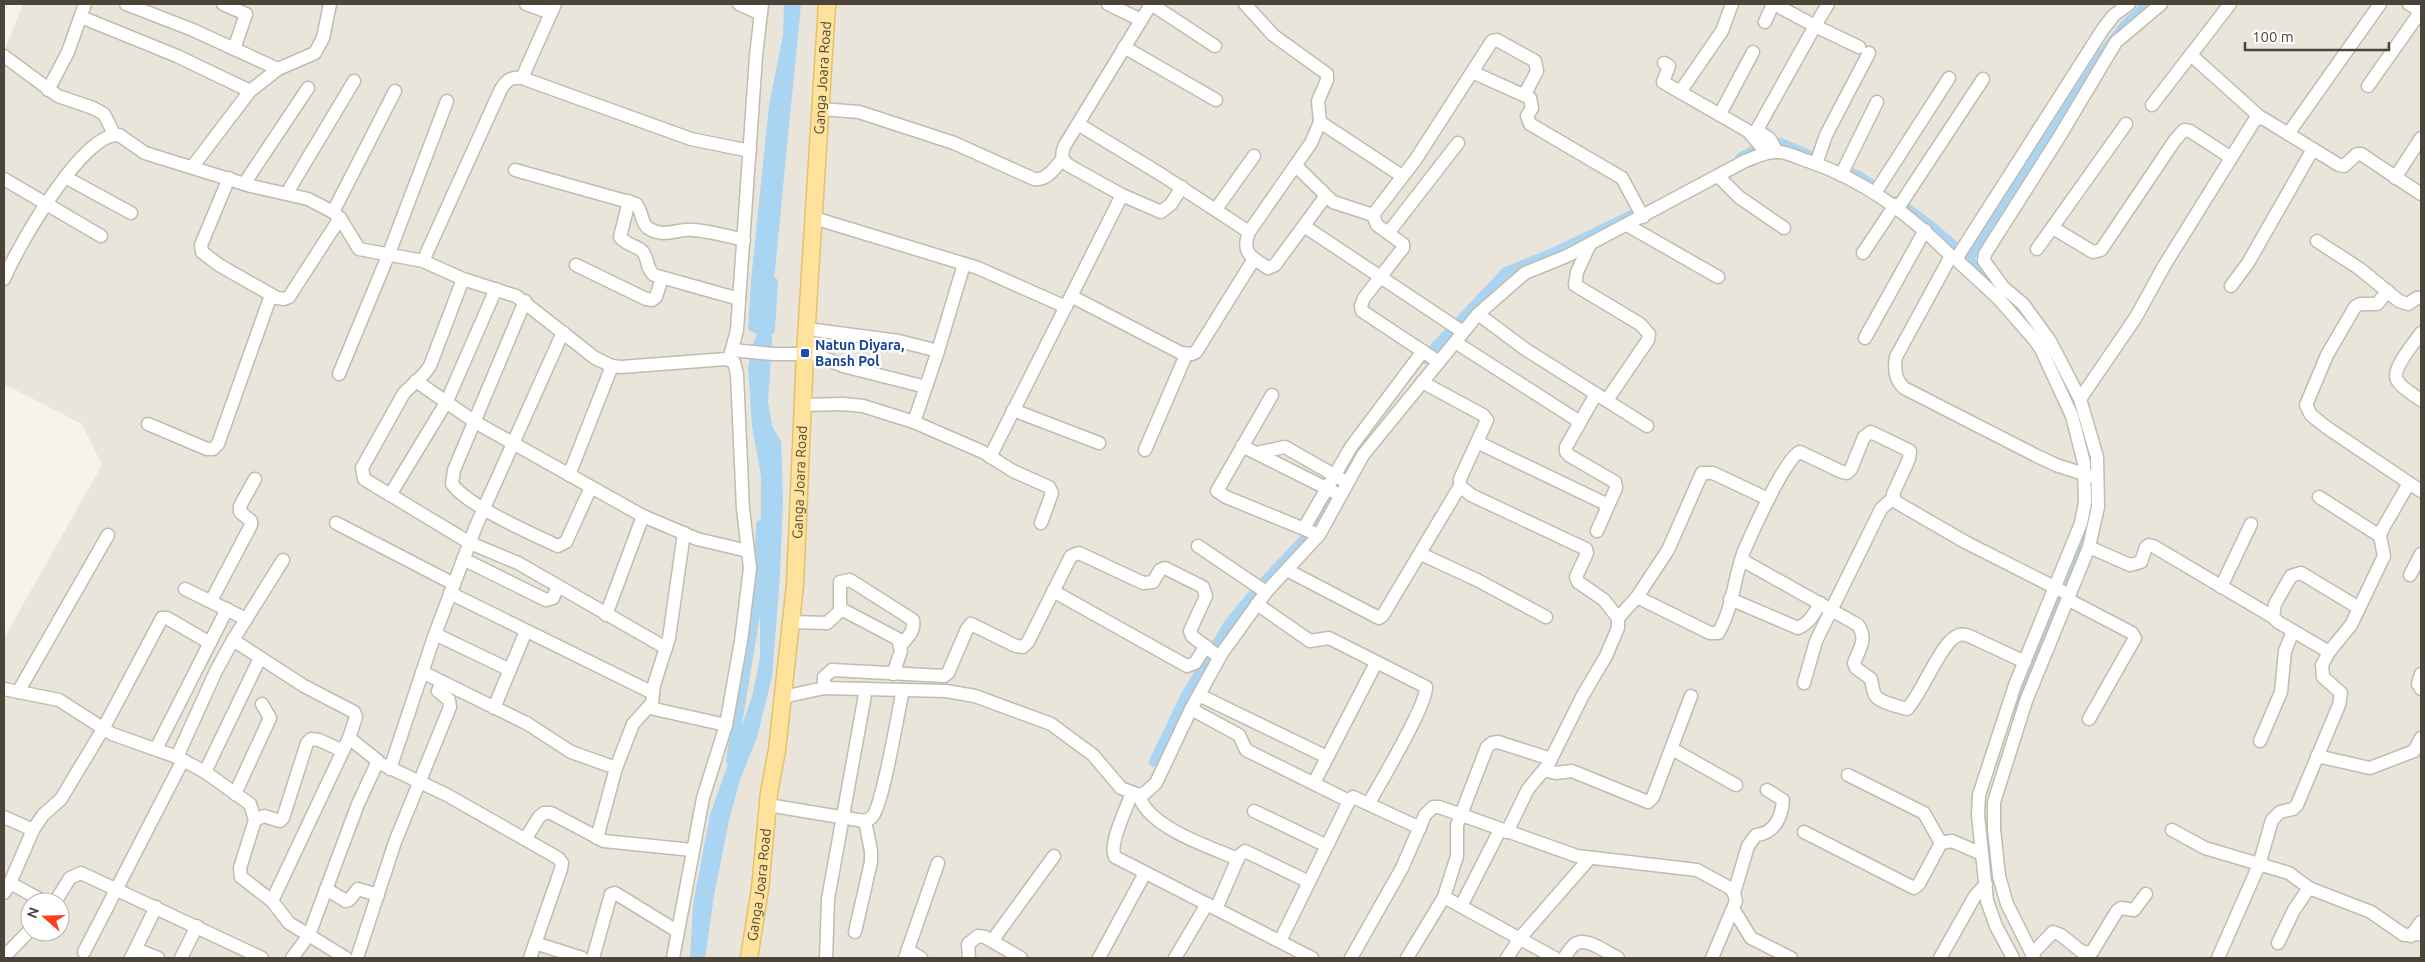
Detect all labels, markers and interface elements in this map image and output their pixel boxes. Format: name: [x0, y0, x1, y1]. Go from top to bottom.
scale bar: [2245, 20, 2389, 52]
street label: Ganga Joara Road: [811, 21, 834, 135]
text: 100 m: [2252, 28, 2294, 45]
place label: Natun Diyara, Bansh Pol: [815, 337, 904, 369]
marker: Natun Diyara, Bansh Pol: [799, 347, 811, 359]
street label: Ganga Joara Road: [789, 425, 810, 539]
street label: Ganga Joara Road: [744, 828, 774, 942]
north arrow: [20, 892, 70, 942]
text: N: [23, 905, 42, 920]

